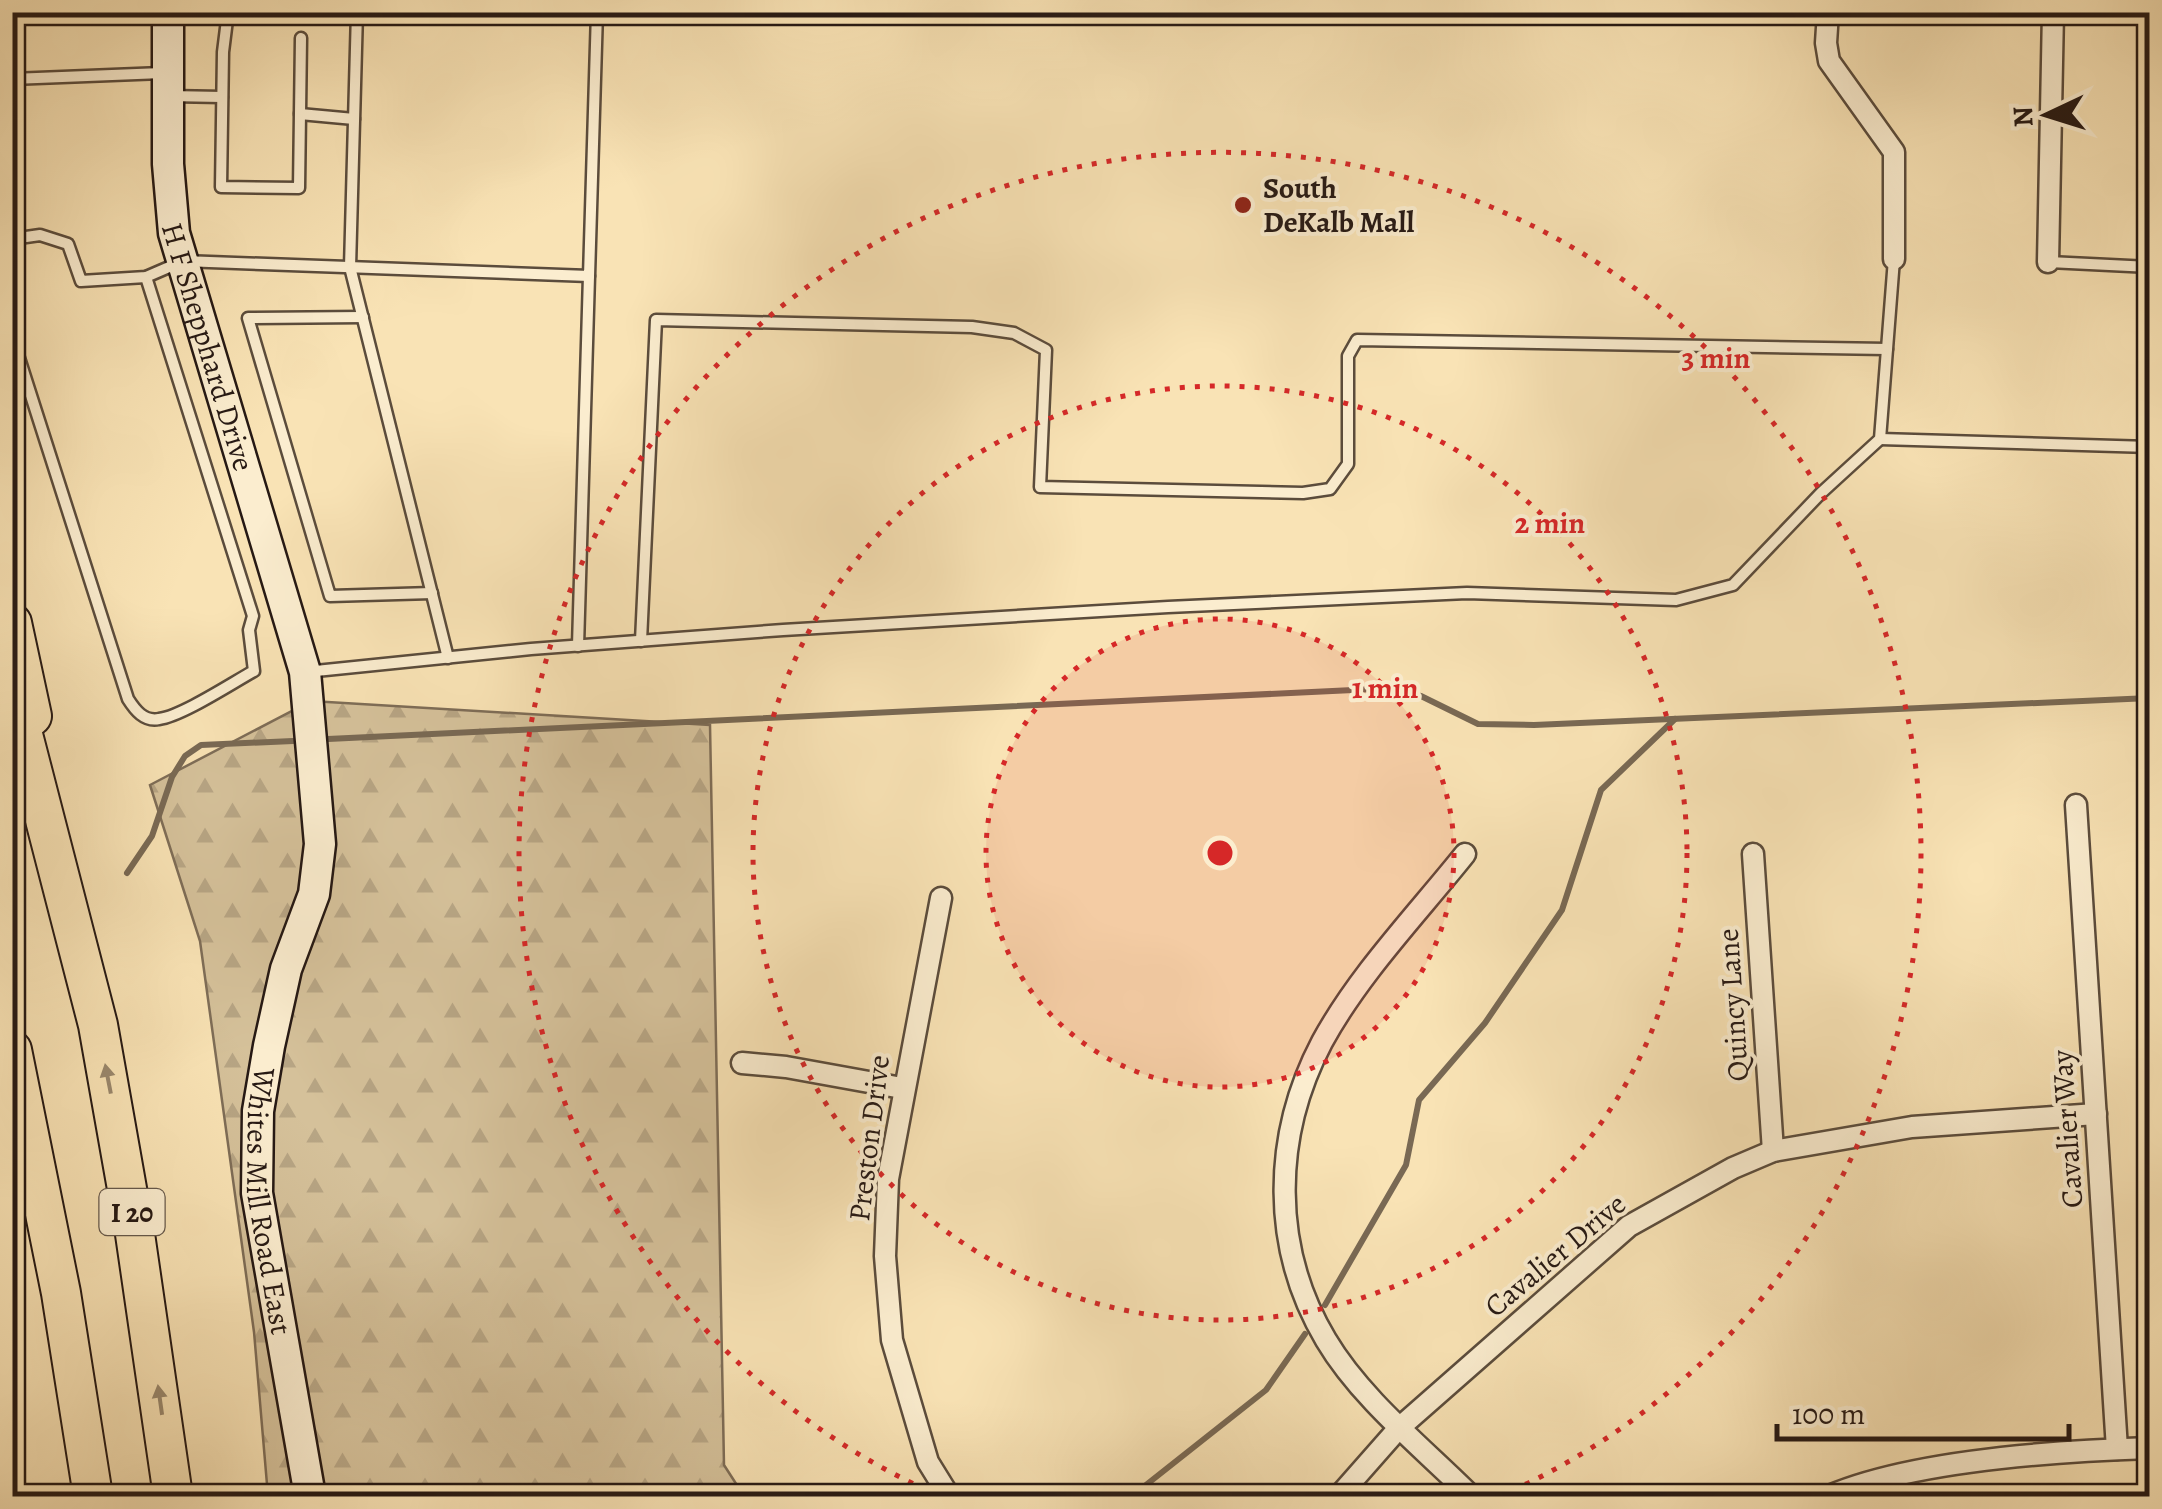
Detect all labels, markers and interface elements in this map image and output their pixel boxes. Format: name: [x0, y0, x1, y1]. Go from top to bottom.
north arrow: [1997, 65, 2097, 165]
text: N: [2003, 105, 2043, 128]
place label: South DeKalb Mall: [1263, 168, 1414, 242]
marker: South DeKalb Mall: [1232, 194, 1254, 216]
street label: H F Shepphard Drive: [152, 218, 264, 476]
text: 3 min: [1682, 338, 1751, 378]
text: 2 min: [1515, 503, 1585, 543]
text: 1 min: [1352, 668, 1418, 708]
centre of rings: [1202, 835, 1238, 871]
street label: Quincy Lane: [1708, 927, 1758, 1083]
street label: Cavalier Way: [2041, 1048, 2092, 1209]
street label: Preston Drive: [839, 1052, 899, 1224]
one-way arrow: [100, 1063, 115, 1094]
street label: Whites Mill Road East: [237, 1063, 301, 1338]
street label: Cavalier Drive: [1476, 1184, 1634, 1326]
road number: I 20: [100, 1189, 164, 1235]
scale bar: [1777, 1379, 2070, 1441]
one-way arrow: [151, 1384, 167, 1415]
text: 100 m: [1792, 1394, 1865, 1434]

